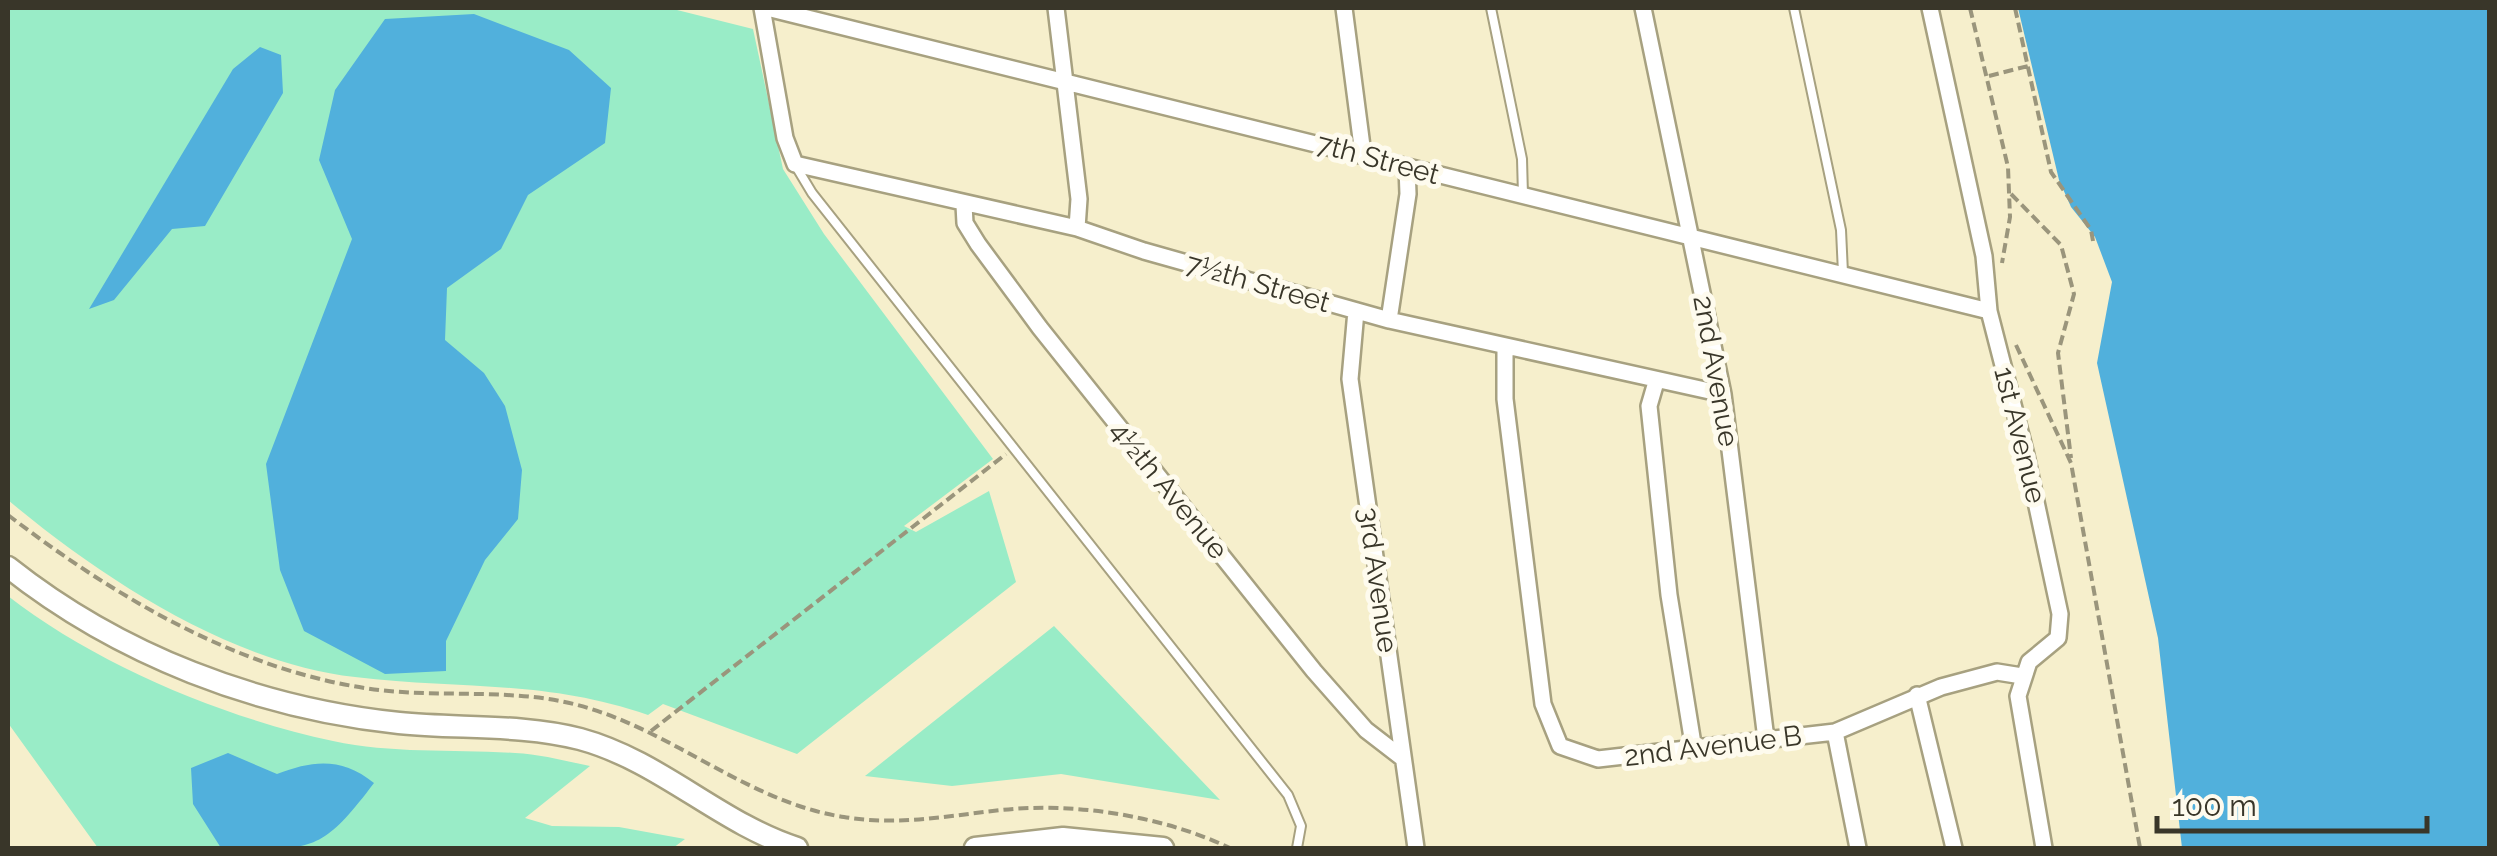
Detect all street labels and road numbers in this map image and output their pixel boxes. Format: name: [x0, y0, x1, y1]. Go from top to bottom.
street label: 7th Street: [1313, 127, 1443, 191]
street label: 7½th Street: [1182, 247, 1334, 319]
street label: 2nd Avenue: [1686, 293, 1746, 449]
street label: 1st Avenue: [1987, 363, 2053, 507]
street label: 4½th Avenue: [1103, 414, 1235, 566]
street label: 3rd Avenue: [1351, 505, 1405, 655]
street label: 2nd Avenue B: [1622, 719, 1804, 773]

